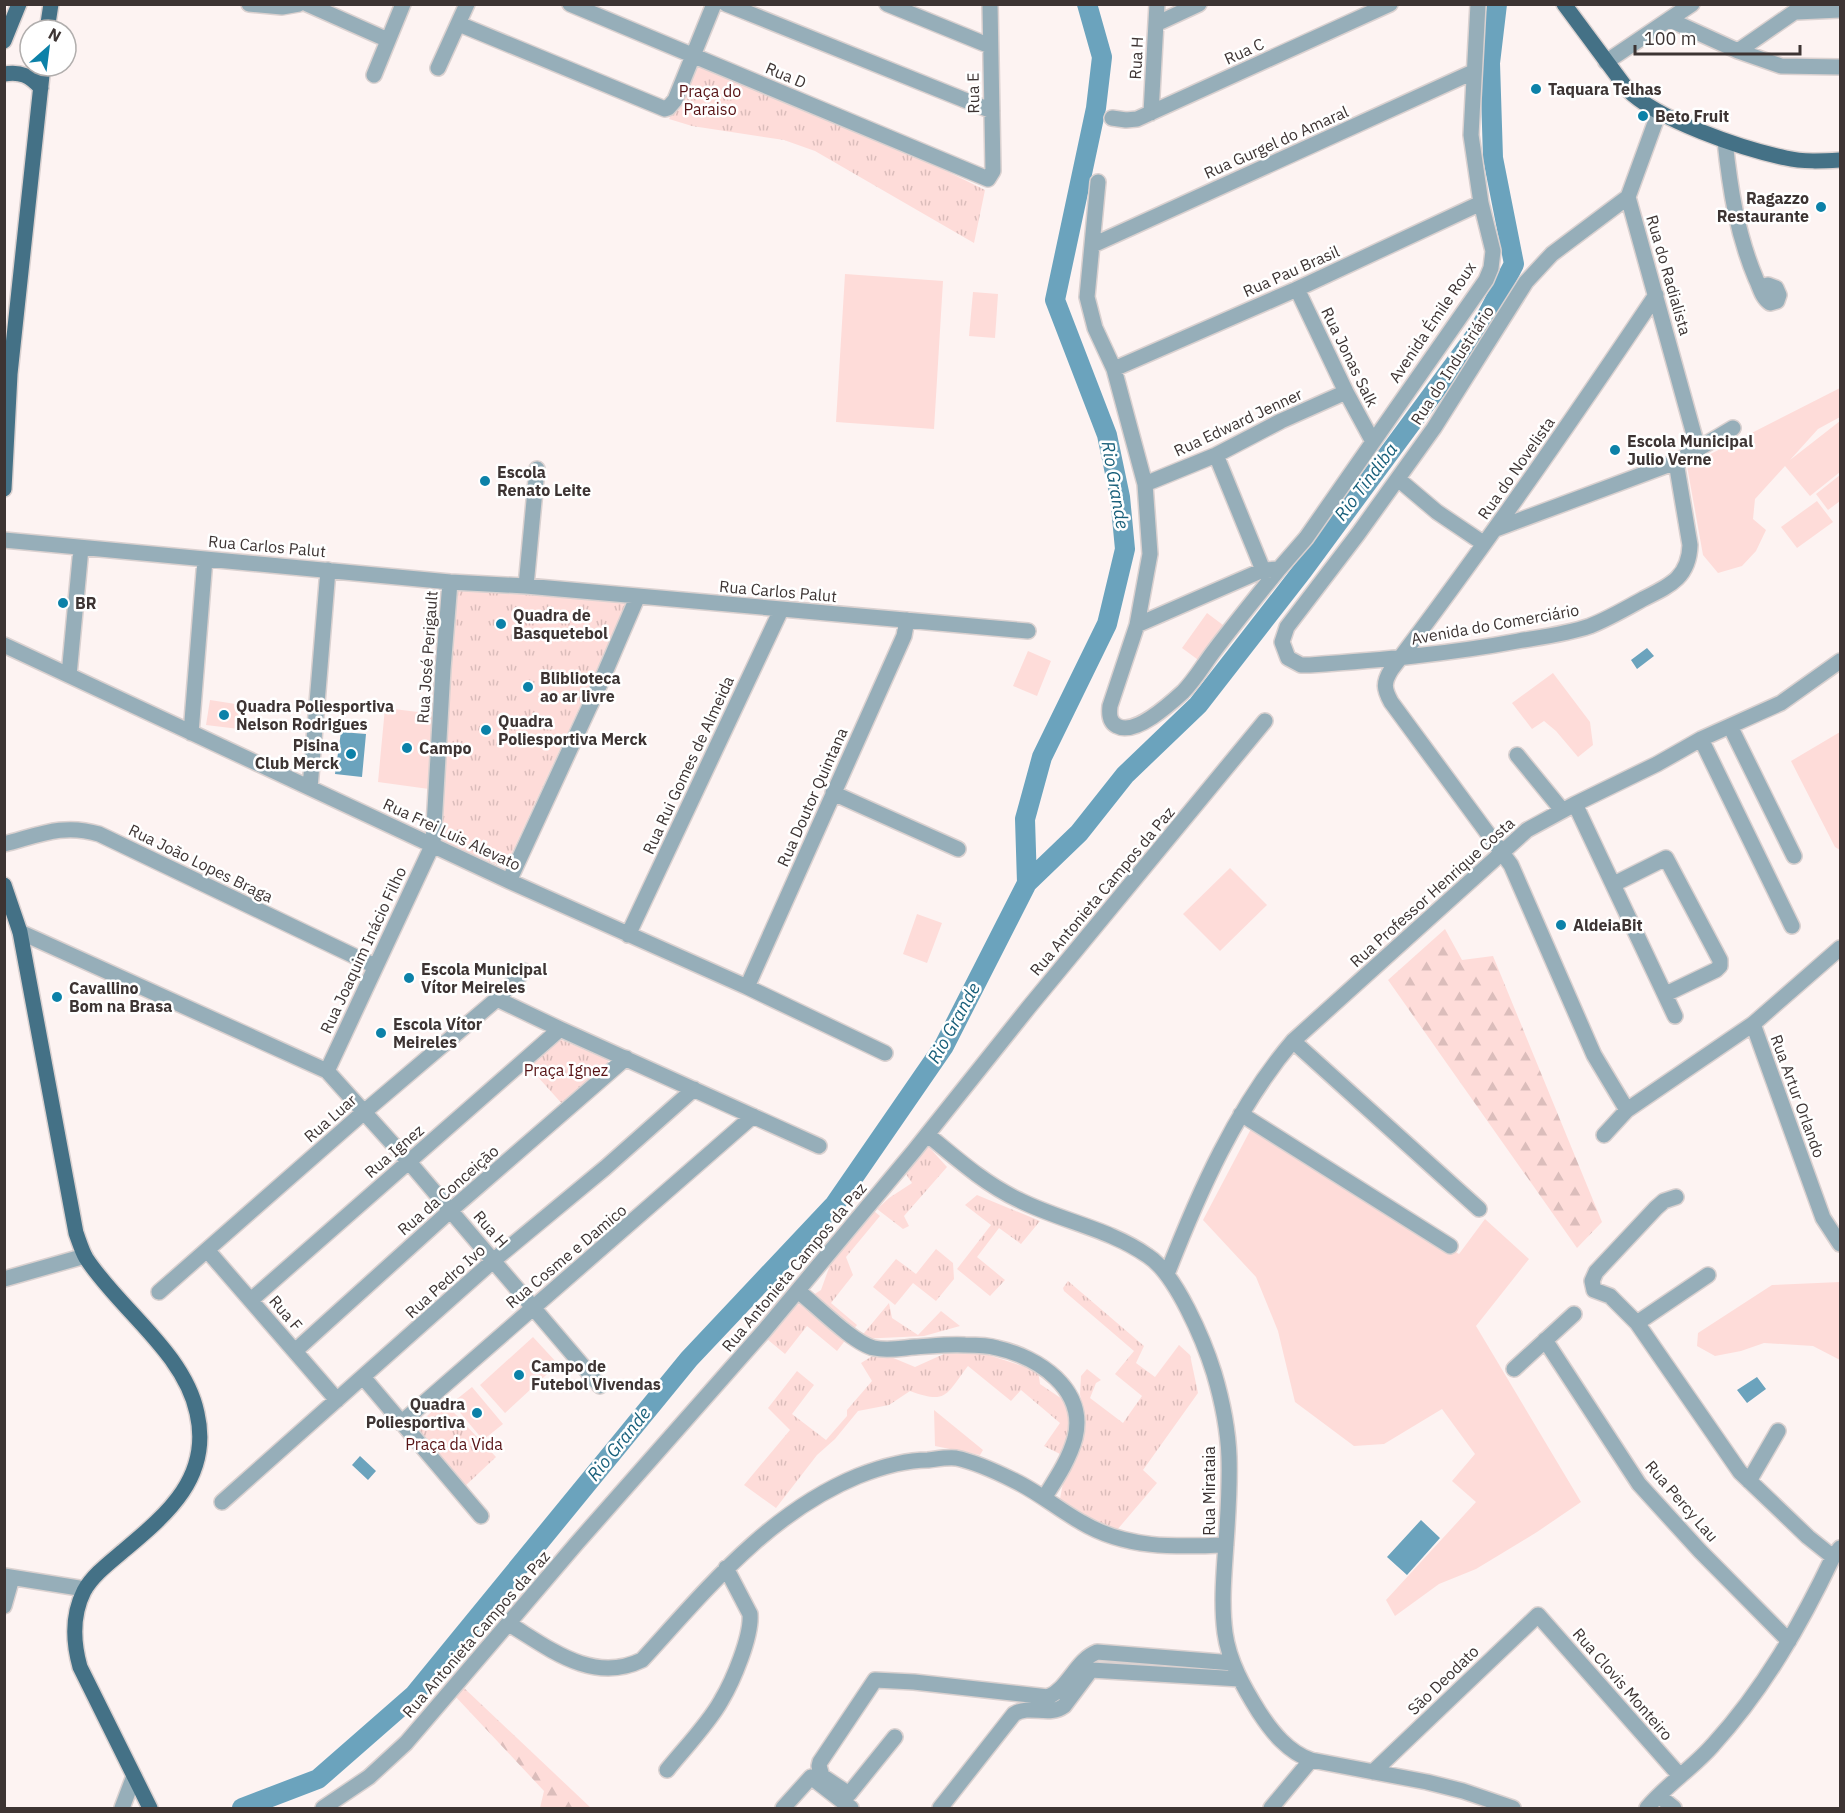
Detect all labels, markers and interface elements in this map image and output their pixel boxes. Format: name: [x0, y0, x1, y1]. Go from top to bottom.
north arrow: [18, 18, 78, 78]
scale bar: [1635, 18, 1800, 56]
text: N: [45, 23, 65, 46]
text: 100 m: [1644, 27, 1696, 50]
street label: Rua C: [1221, 33, 1267, 69]
street label: Rua H: [1125, 36, 1147, 80]
street label: Rua D: [763, 58, 809, 92]
street label: Rua E: [963, 72, 983, 114]
place label: Taquara Telhas: [1548, 79, 1662, 99]
park label: Praça do Paraiso: [679, 81, 741, 119]
marker: Taquara Telhas: [1529, 82, 1543, 96]
street label: Rua Gurgel do Amaral: [1201, 101, 1351, 183]
place label: Beto Fruit: [1655, 106, 1729, 126]
marker: Beto Fruit: [1636, 109, 1650, 123]
place label: Ragazzo Restaurante: [1717, 188, 1809, 226]
marker: Ragazzo Restaurante: [1814, 200, 1828, 214]
street label: Rua do Radialista: [1642, 212, 1696, 338]
street label: Rua Pau Brasil: [1240, 241, 1342, 301]
street label: Avenida Émile Roux: [1383, 257, 1480, 386]
street label: Rua do Industriário: [1406, 302, 1498, 428]
street label: Rua Jonas Salk: [1317, 304, 1383, 411]
street label: Rua Edward Jenner: [1171, 383, 1306, 461]
street label: Rua do Novelista: [1473, 413, 1559, 523]
place label: Escola Municipal Julio Verne: [1627, 431, 1753, 469]
water label: Rio Tindiba: [1329, 438, 1402, 525]
water label: Rio Grande: [1096, 439, 1135, 531]
marker: Escola Municipal Julio Verne: [1608, 443, 1622, 457]
place label: Escola Renato Leite: [497, 462, 591, 500]
marker: Escola Renato Leite: [478, 474, 492, 488]
street label: Rua Carlos Palut: [207, 531, 327, 561]
street label: Rua Carlos Palut: [718, 576, 838, 606]
street label: Rua José Perigault: [412, 590, 442, 724]
place label: BR: [75, 593, 97, 613]
marker: BR: [56, 596, 70, 610]
street label: Avenida do Comerciário: [1410, 599, 1580, 649]
place label: Quadra de Basquetebol: [513, 605, 608, 643]
marker: Quadra de Basquetebol: [494, 617, 508, 631]
place label: Bliblioteca ao ar livre: [540, 668, 621, 706]
street label: Rua Rui Gomes de Almeida: [638, 672, 738, 857]
marker: Bliblioteca ao ar livre: [521, 680, 535, 694]
place label: Quadra Poliesportiva Nelson Rodrigues: [236, 696, 394, 734]
marker: Quadra Poliesportiva Nelson Rodrigues: [217, 708, 231, 722]
place label: Quadra Poliesportiva Merck: [498, 711, 648, 749]
marker: Quadra Poliesportiva Merck: [479, 723, 493, 737]
street label: Rua Doutor Quintana: [772, 724, 852, 870]
place label: Pisina Club Merck: [255, 735, 340, 773]
place label: Campo: [419, 738, 472, 758]
marker: Campo: [400, 741, 414, 755]
marker: Pisina Club Merck: [344, 747, 358, 761]
street label: Rua Frei Luis Alevato: [380, 793, 524, 875]
street label: Rua Antonieta Campos da Paz: [1025, 802, 1179, 980]
street label: Rua Professor Henrique Costa: [1346, 812, 1519, 971]
street label: Rua João Lopes Braga: [125, 819, 277, 907]
street label: Rua Joaquim Inácio Filho: [316, 863, 410, 1037]
place label: AldeiaBit: [1573, 915, 1643, 935]
marker: AldeiaBit: [1554, 918, 1568, 932]
place label: Escola Municipal Vítor Meireles: [421, 959, 547, 997]
marker: Escola Municipal Vítor Meireles: [402, 971, 416, 985]
place label: Cavallino Bom na Brasa: [69, 978, 172, 1016]
water label: Rio Grande: [922, 978, 985, 1067]
marker: Cavallino Bom na Brasa: [50, 990, 64, 1004]
place label: Escola Vítor Meireles: [393, 1014, 483, 1052]
marker: Escola Vítor Meireles: [374, 1026, 388, 1040]
street label: Rua Artur Orlando: [1766, 1032, 1830, 1160]
park label: Praça Ignez: [524, 1060, 608, 1080]
street label: Rua Luar: [300, 1090, 360, 1146]
street label: Rua Ignez: [360, 1120, 428, 1182]
street label: Rua da Conceição: [393, 1141, 503, 1239]
street label: Rua Antonieta Campos da Paz: [717, 1178, 871, 1356]
street label: Rua Cosme e Damico: [502, 1200, 631, 1312]
street label: Rua H: [469, 1206, 513, 1252]
street label: Rua Pedro Ivo: [401, 1240, 489, 1322]
street label: Rua F: [265, 1291, 307, 1335]
place label: Campo de Futebol Vivendas: [531, 1356, 661, 1394]
marker: Campo de Futebol Vivendas: [512, 1368, 526, 1382]
place label: Quadra Poliesportiva: [366, 1394, 465, 1432]
water label: Rio Grande: [582, 1402, 655, 1485]
marker: Quadra Poliesportiva: [470, 1406, 484, 1420]
park label: Praça da Vida: [405, 1434, 503, 1454]
street label: Rua Mirataia: [1199, 1446, 1219, 1536]
street label: Rua Percy Lau: [1641, 1456, 1723, 1546]
street label: Rua Antonieta Campos da Paz: [398, 1546, 554, 1722]
street label: Rua Clovis Monteiro: [1569, 1624, 1677, 1744]
street label: São Deodato: [1403, 1641, 1483, 1719]

